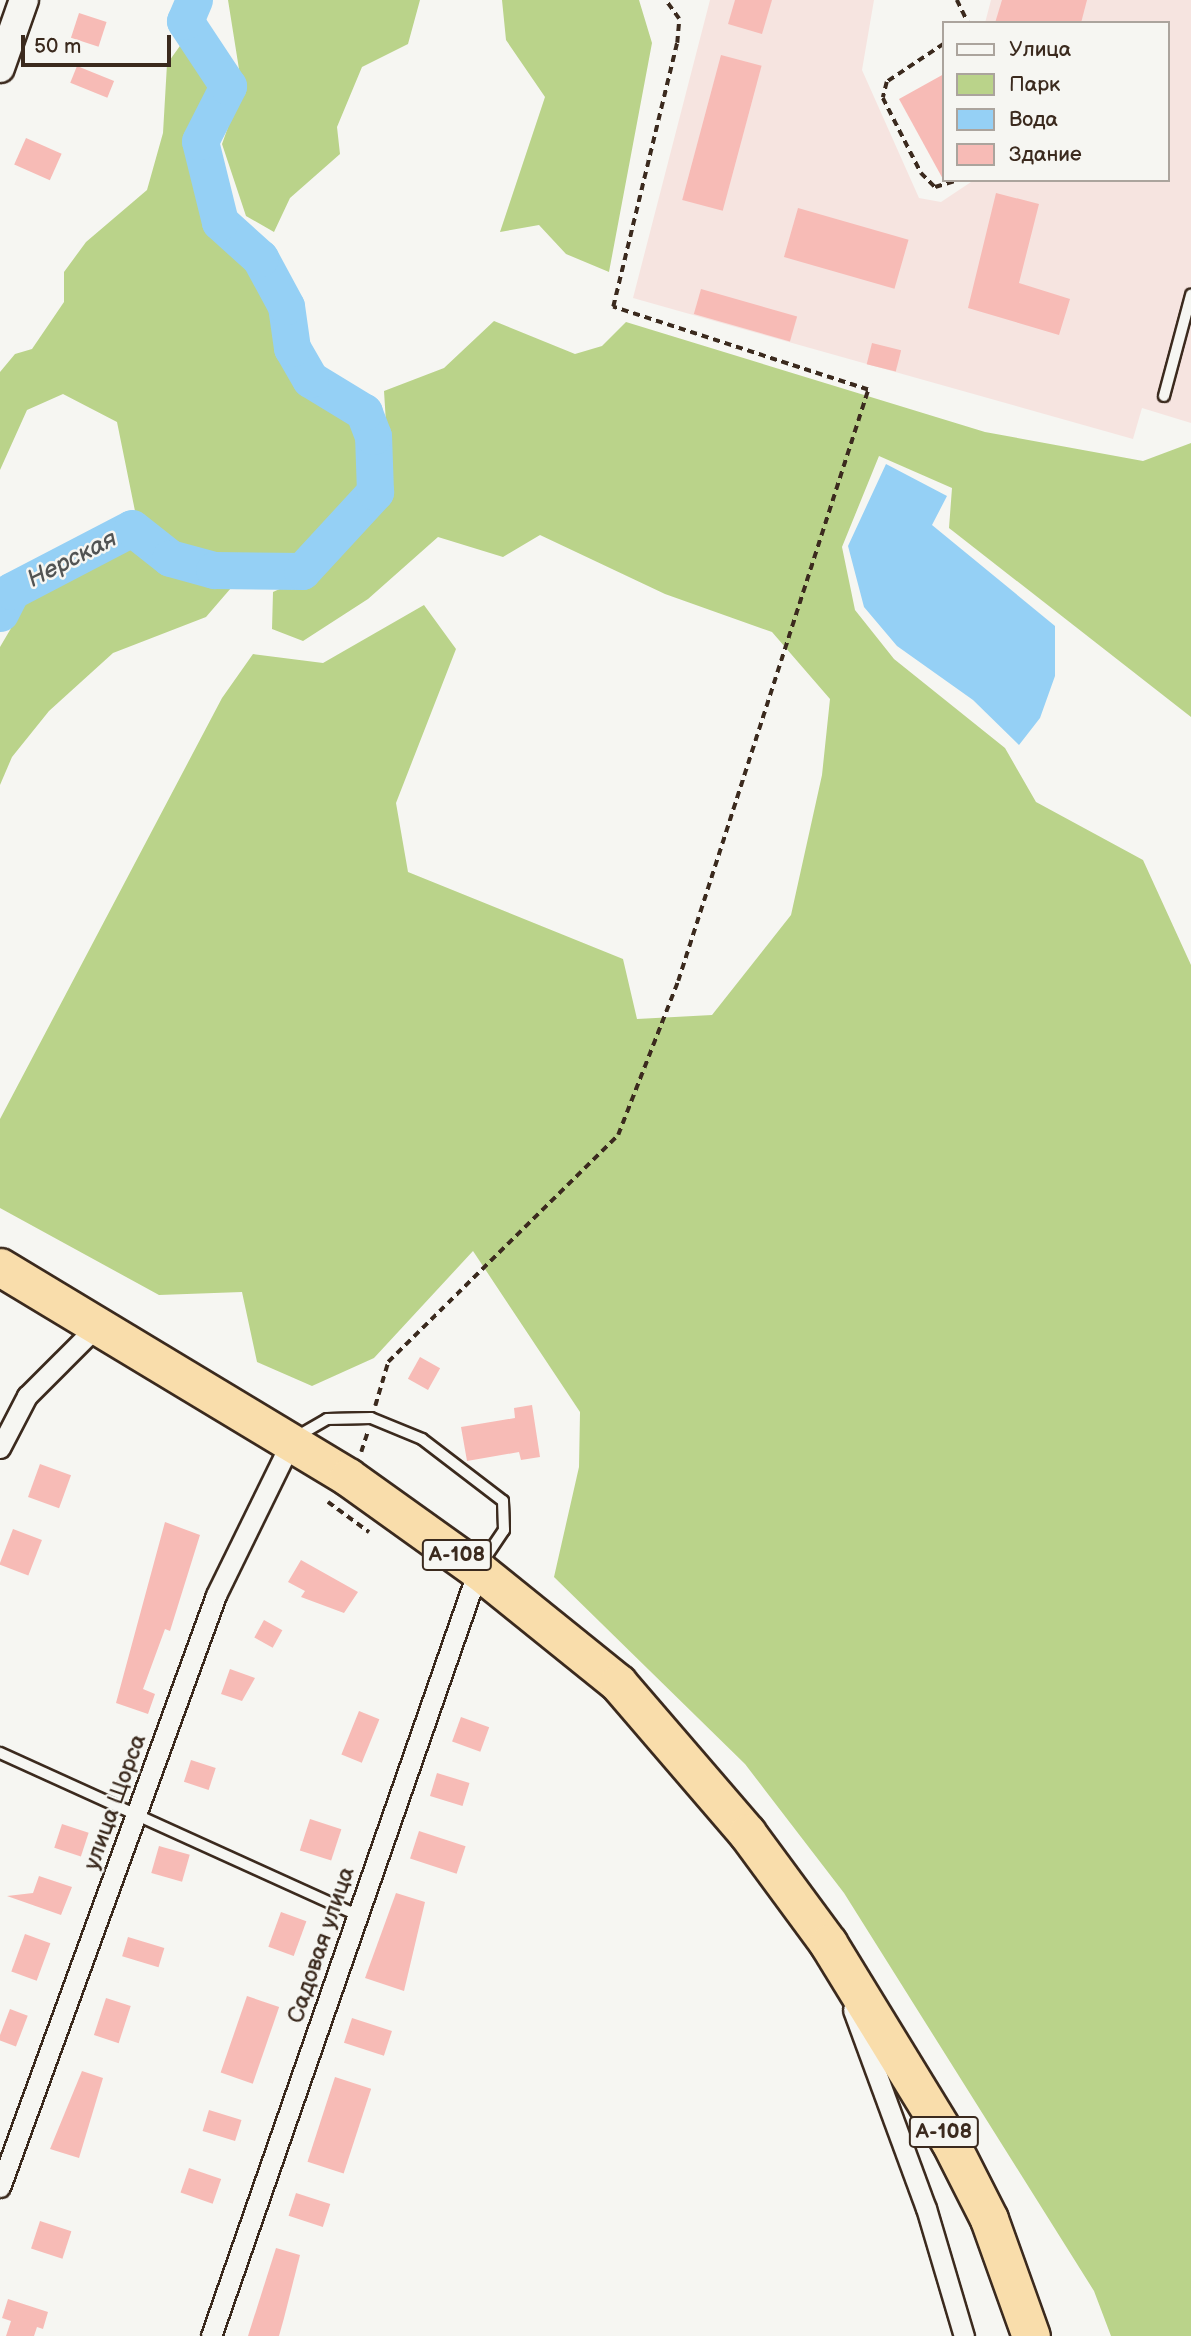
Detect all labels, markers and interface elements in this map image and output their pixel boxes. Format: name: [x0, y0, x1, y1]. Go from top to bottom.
scale bar: [24, 21, 175, 65]
legend: [942, 21, 1170, 182]
text: 50 m: [34, 34, 81, 59]
text: Улица: [1009, 37, 1071, 62]
text: Парк: [1009, 72, 1060, 97]
text: Вода: [1009, 107, 1058, 132]
text: Здание: [1009, 142, 1082, 167]
water label: Нерская: [22, 524, 122, 594]
road number: А-108: [420, 1538, 494, 1572]
street label: улица Щорса: [78, 1730, 152, 1874]
street label: Садовая улица: [281, 1863, 361, 2027]
road number: А-108: [907, 2114, 981, 2150]

